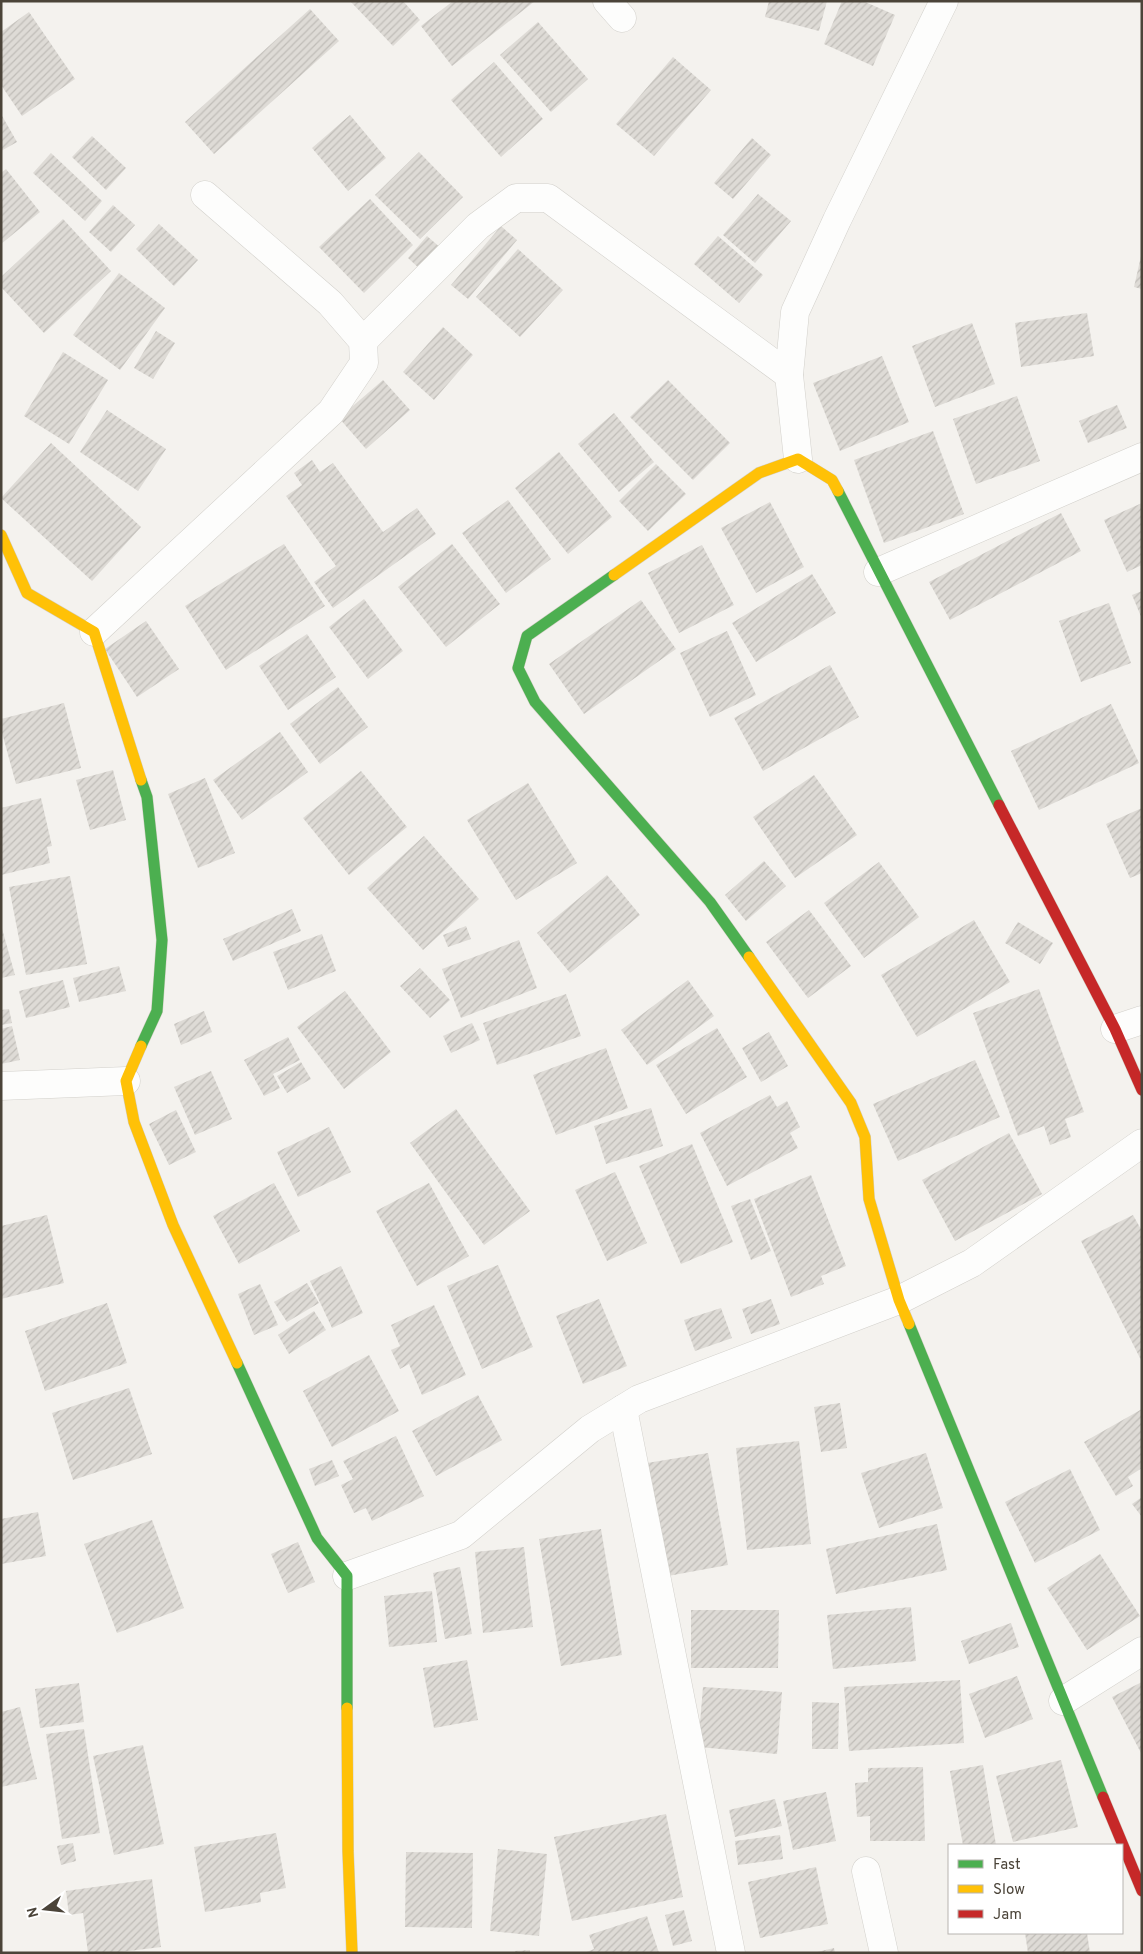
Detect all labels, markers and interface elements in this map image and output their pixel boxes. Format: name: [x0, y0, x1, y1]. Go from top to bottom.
legend: [948, 1844, 1123, 1934]
text: Fast: [993, 1856, 1021, 1875]
text: Slow: [993, 1881, 1025, 1900]
north arrow: [20, 1884, 70, 1934]
text: N: [24, 1905, 43, 1919]
text: Jam: [993, 1906, 1022, 1925]

